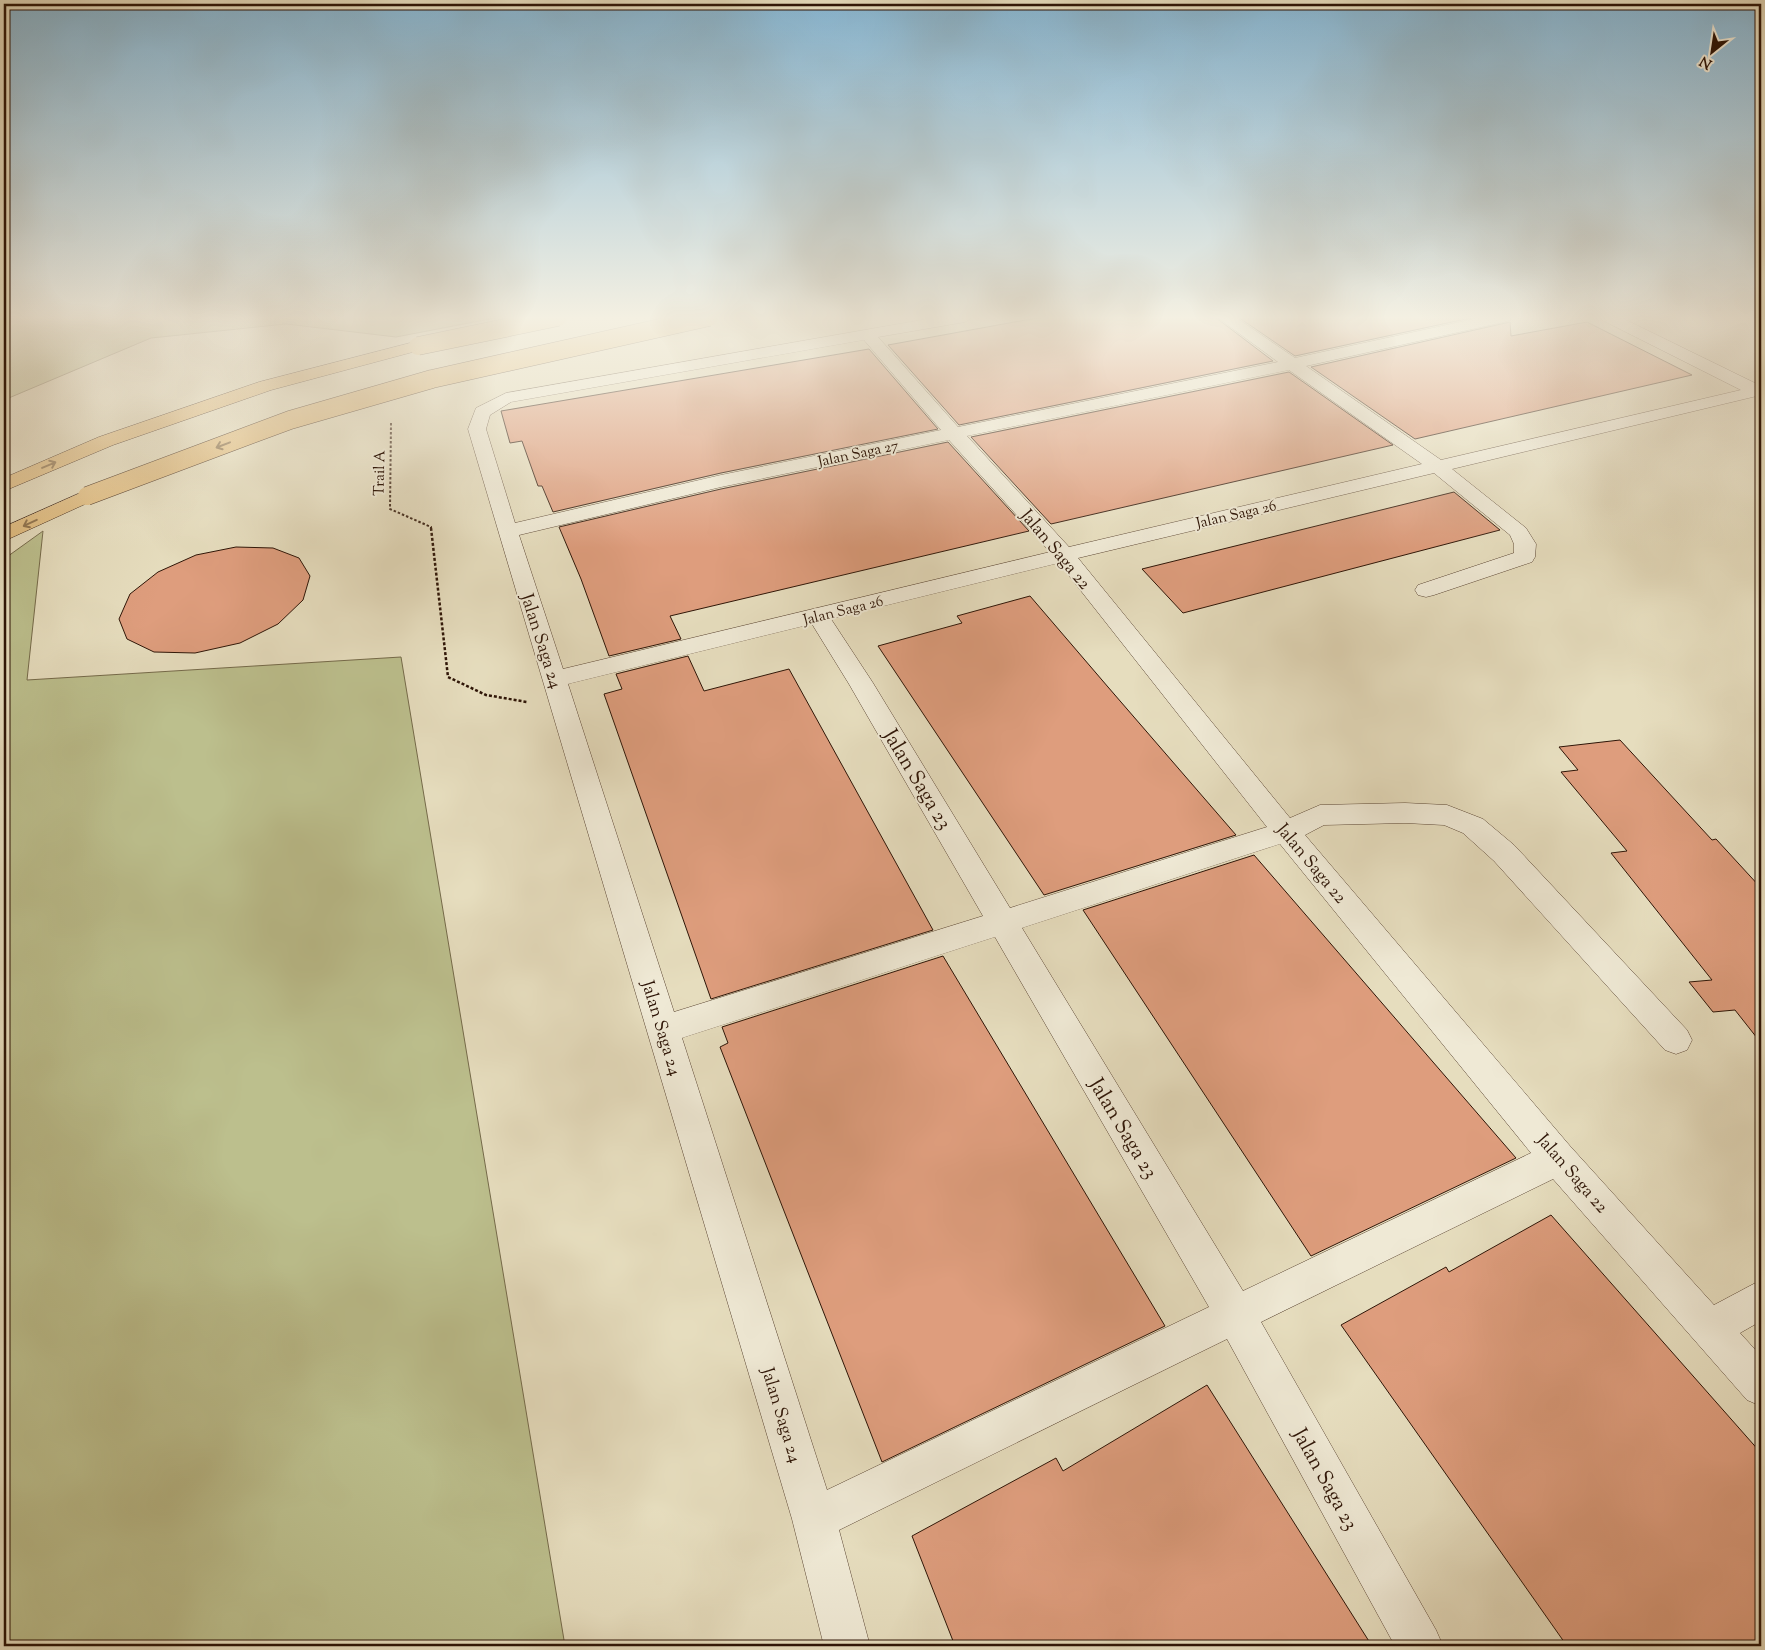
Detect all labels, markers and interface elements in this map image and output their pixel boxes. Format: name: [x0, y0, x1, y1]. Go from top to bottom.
north arrow: [1688, 28, 1738, 78]
text: N: [1697, 50, 1716, 73]
street label: Jalan Saga 27: [815, 436, 901, 473]
one-way arrow: [215, 441, 231, 450]
street label: Trail A: [370, 450, 391, 496]
one-way arrow: [41, 460, 56, 470]
street label: Jalan Saga 26: [1193, 496, 1279, 535]
street label: Jalan Saga 22: [1012, 504, 1096, 597]
one-way arrow: [23, 519, 38, 528]
street label: Jalan Saga 24: [512, 590, 568, 692]
street label: Jalan Saga 26: [800, 591, 886, 632]
street label: Jalan Saga 23: [874, 723, 958, 836]
street label: Jalan Saga 22: [1268, 818, 1352, 911]
street label: Jalan Saga 24: [633, 977, 687, 1079]
street label: Jalan Saga 23: [1080, 1072, 1164, 1185]
street label: Jalan Saga 22: [1529, 1128, 1614, 1220]
street label: Jalan Saga 24: [753, 1364, 807, 1466]
street label: Jalan Saga 23: [1283, 1422, 1365, 1537]

